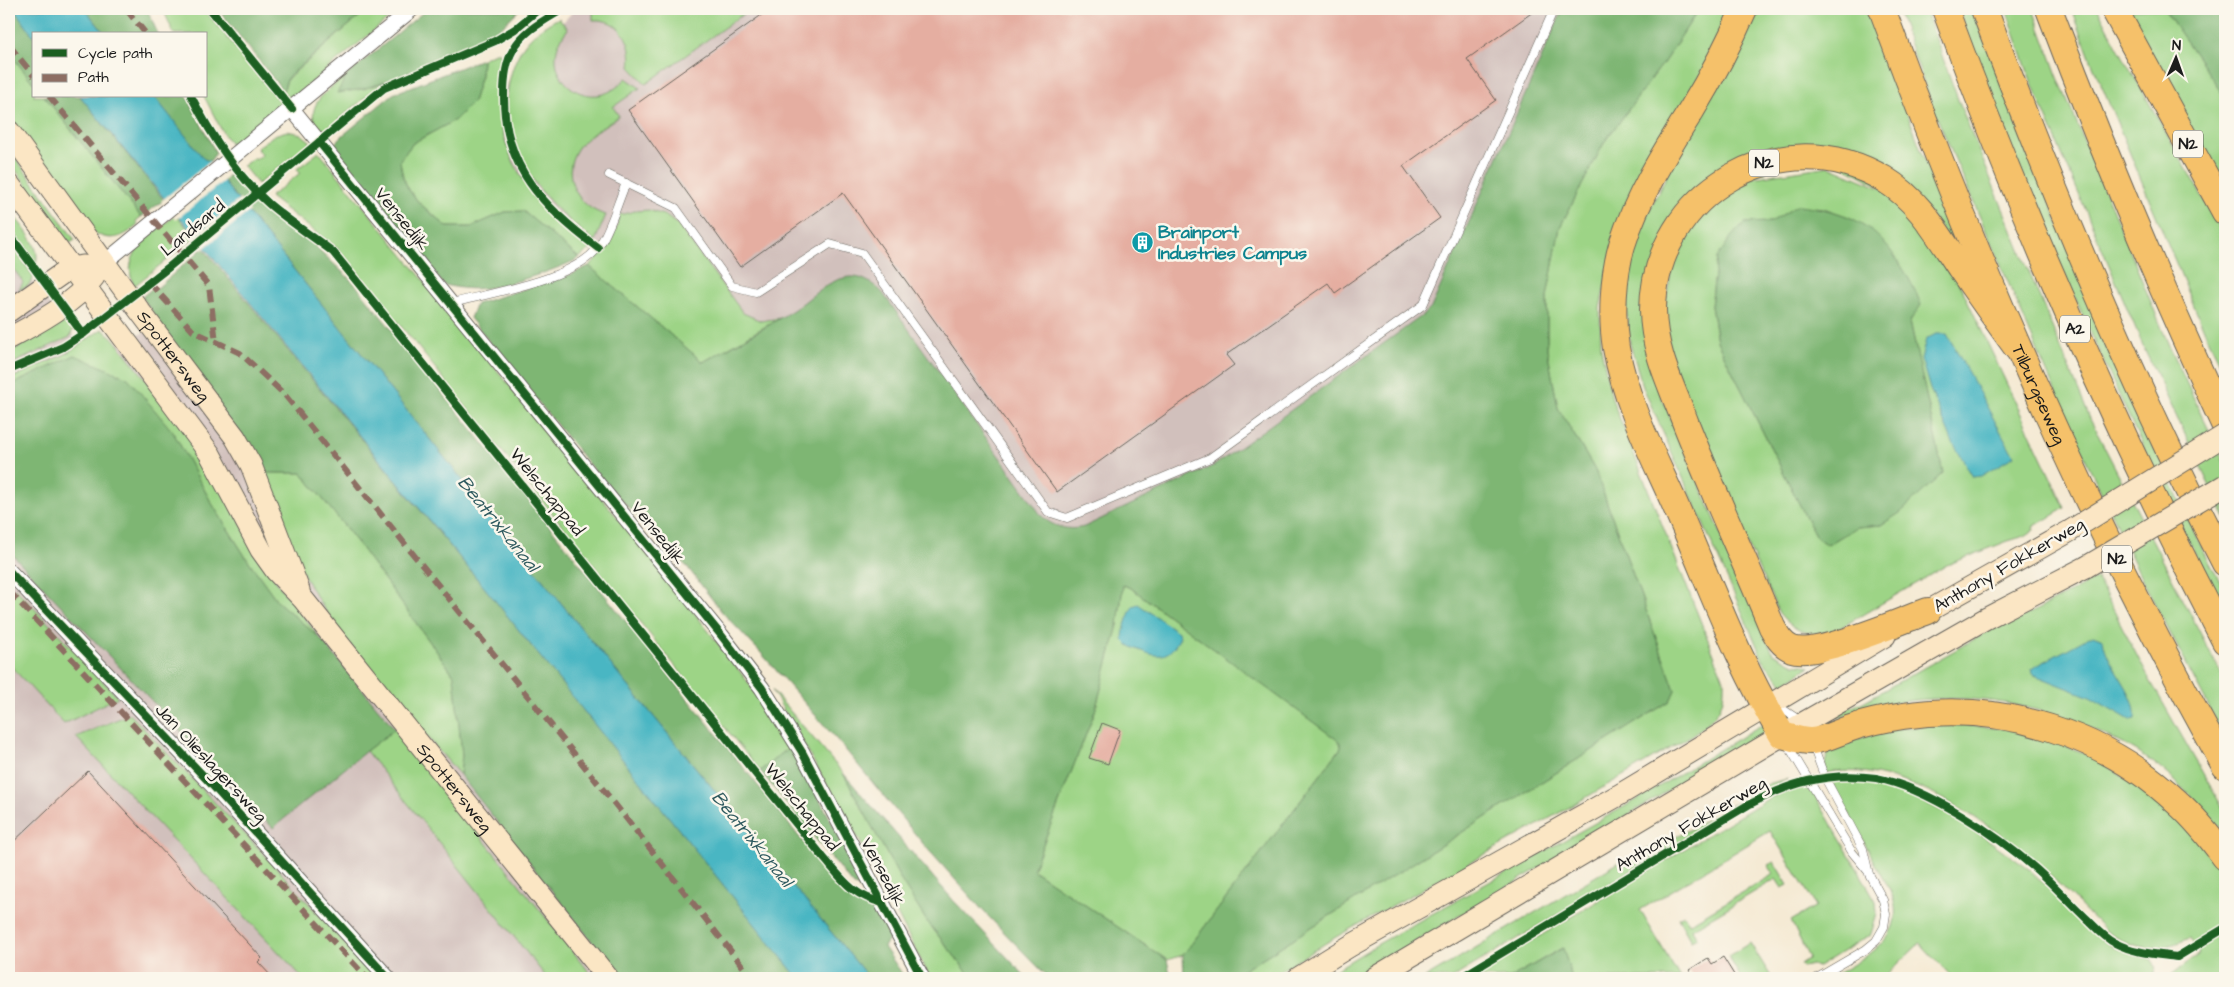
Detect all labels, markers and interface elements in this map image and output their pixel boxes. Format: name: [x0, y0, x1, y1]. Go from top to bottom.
legend: [32, 32, 208, 98]
north arrow: [2152, 32, 2202, 82]
text: N: [2172, 36, 2181, 56]
text: Cycle path: [78, 43, 153, 65]
text: Path: [78, 67, 109, 88]
road number: N2: [2173, 130, 2203, 158]
road number: N2: [1749, 150, 1779, 177]
street label: Vensedijk: [369, 182, 435, 256]
street label: Landsard: [155, 194, 231, 262]
place label: Brainport Industries Campus: [1158, 220, 1307, 266]
building icon: Brainport Industries Campus: [1130, 230, 1154, 254]
street label: Spottersweg: [131, 305, 217, 408]
road number: A2: [2060, 316, 2090, 342]
street label: Tilburgseweg: [2006, 340, 2073, 449]
street label: Welschappad: [504, 443, 590, 541]
water label: Beatrixkanaal: [451, 470, 547, 580]
street label: Vensedijk: [625, 496, 691, 570]
street label: Anthony Fokkerweg: [1929, 511, 2090, 619]
road number: N2: [2102, 546, 2132, 572]
street label: Jan Olieslagersweg: [148, 698, 273, 829]
street label: Spottersweg: [411, 737, 498, 838]
street label: Welschappad: [759, 758, 845, 856]
street label: Anthony Fokkerweg: [1611, 770, 1772, 878]
water label: Beatrixkanaal: [705, 785, 801, 895]
street label: Vensedijk: [854, 833, 912, 911]

